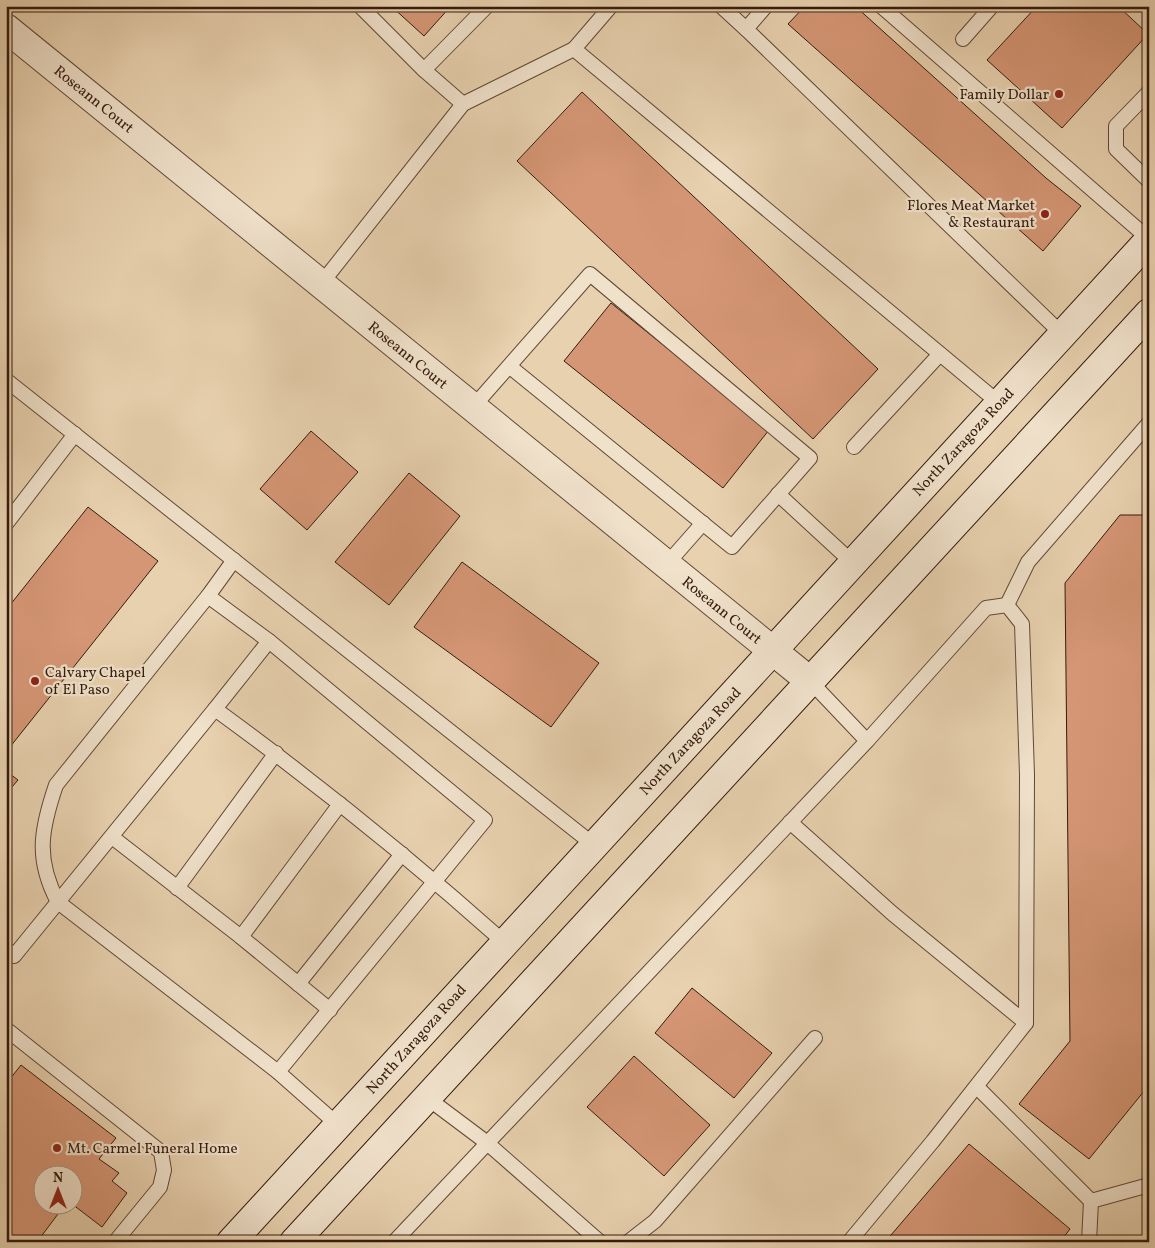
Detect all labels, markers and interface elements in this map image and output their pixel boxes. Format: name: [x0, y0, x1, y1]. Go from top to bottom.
street label: Roseann Court: [49, 61, 138, 139]
place label: Family Dollar: [959, 85, 1049, 106]
marker: Family Dollar: [1053, 88, 1065, 100]
place label: Flores Meat Market & Restaurant: [907, 196, 1035, 234]
marker: Flores Meat Market & Restaurant: [1039, 208, 1051, 220]
street label: Roseann Court: [363, 317, 452, 395]
street label: North Zaragoza Road: [908, 384, 1020, 502]
street label: Roseann Court: [677, 572, 766, 650]
place label: Calvary Chapel of El Paso: [45, 663, 146, 701]
marker: Calvary Chapel of El Paso: [29, 675, 41, 687]
street label: North Zaragoza Road: [635, 683, 747, 801]
street label: North Zaragoza Road: [362, 981, 472, 1099]
place label: Mt. Carmel Funeral Home: [67, 1139, 238, 1160]
marker: Mt. Carmel Funeral Home: [51, 1142, 63, 1154]
north arrow: [32, 1166, 82, 1216]
text: N: [53, 1169, 63, 1188]

